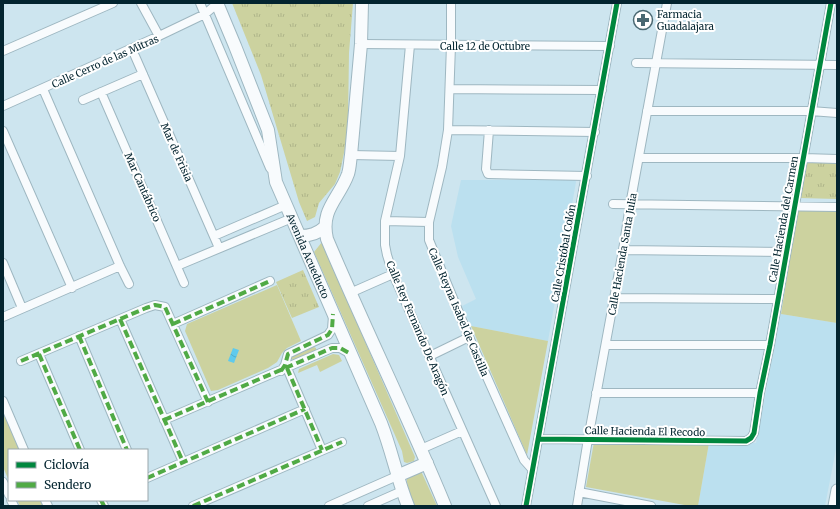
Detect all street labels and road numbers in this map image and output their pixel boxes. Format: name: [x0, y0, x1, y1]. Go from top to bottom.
street label: Calle Cerro de las Mitras: [50, 32, 161, 91]
street label: Calle 12 de Octubre: [440, 40, 530, 53]
street label: Mar de Frisia: [158, 121, 196, 184]
street label: Mar Cantábrico: [121, 151, 164, 224]
street label: Calle Hacienda del Carmen: [766, 155, 801, 283]
street label: Calle Hacienda Santa Julia: [605, 191, 640, 316]
street label: Calle Cristóbal Colón: [548, 203, 579, 303]
street label: Avenida Acueducto: [283, 211, 332, 301]
street label: Calle Reyna Isabel de Castilla: [426, 246, 492, 379]
street label: Calle Rey Fernando De Aragón: [383, 259, 452, 398]
street label: Calle Hacienda El Recodo: [585, 424, 705, 439]

